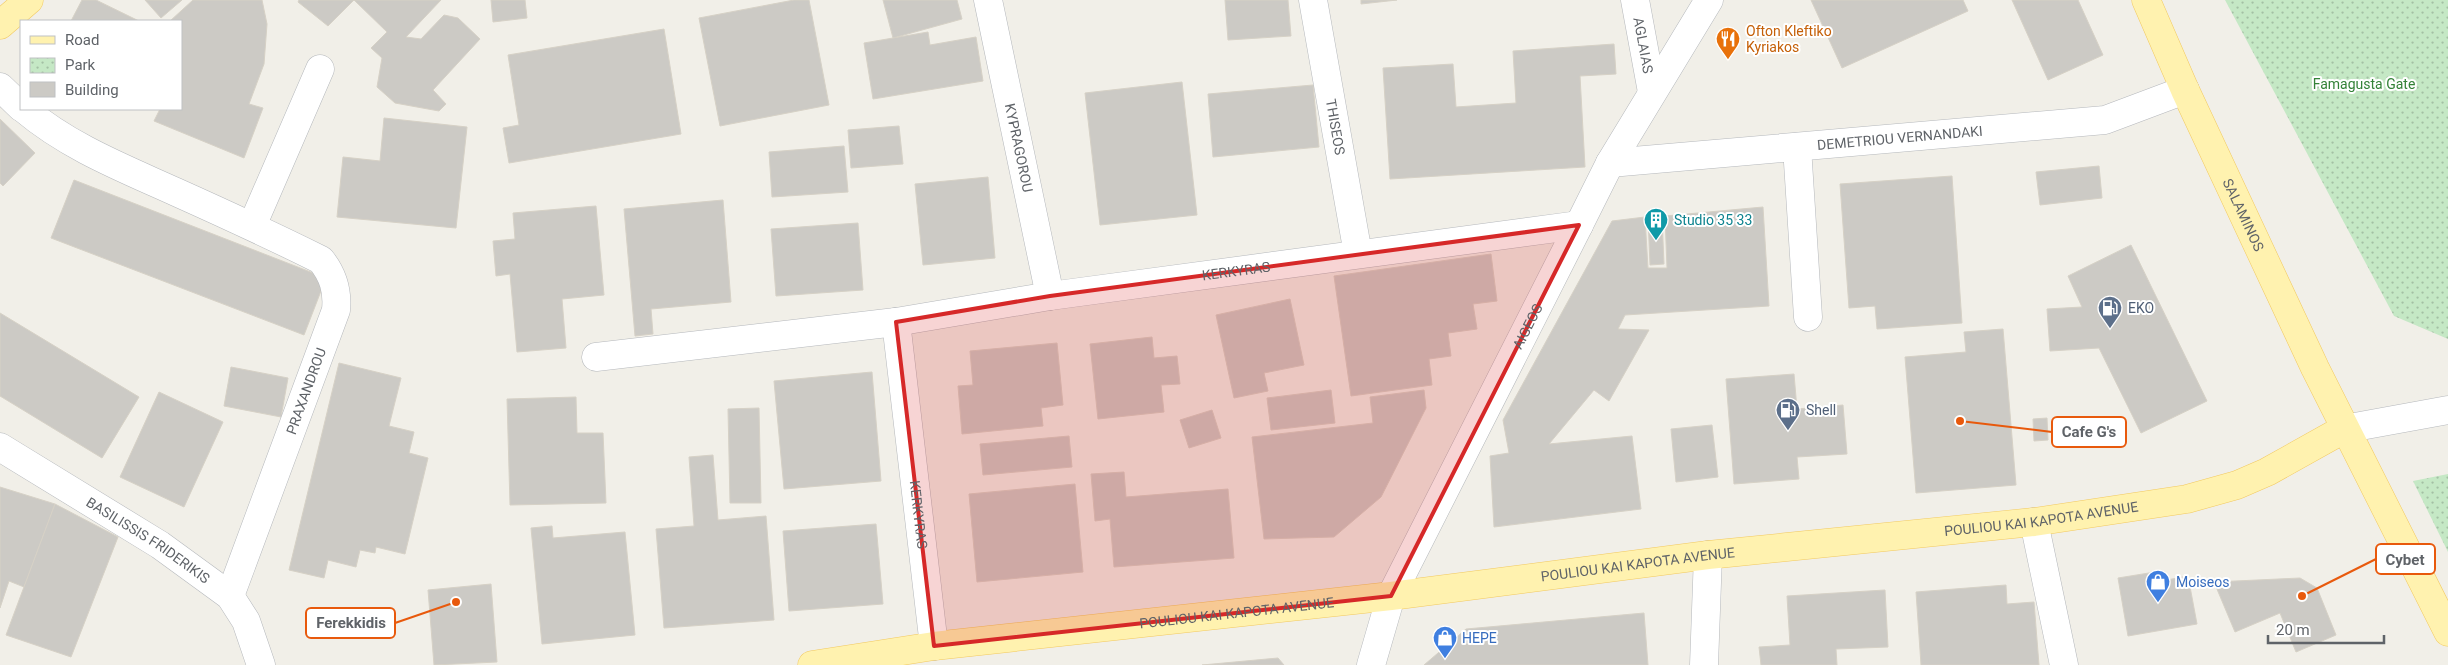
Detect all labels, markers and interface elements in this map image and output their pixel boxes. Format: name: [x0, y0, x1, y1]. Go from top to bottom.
street label: AGLAIAS: [1630, 16, 1656, 75]
legend: [20, 20, 182, 110]
place label: Ofton Kleftiko Kyriakos: [1746, 23, 1832, 55]
restaurant icon: Ofton Kleftiko Kyriakos: [1715, 26, 1741, 60]
text: Road: [65, 31, 99, 49]
text: Park: [65, 56, 96, 74]
park label: Famagusta Gate: [2313, 76, 2415, 92]
text: Building: [65, 81, 119, 99]
street label: THISEOS: [1323, 98, 1348, 156]
street label: KYPRAGOROU: [1002, 102, 1036, 194]
street label: DEMETRIOU VERNANDAKI: [1816, 123, 1983, 153]
street label: SALAMINOS: [2220, 176, 2267, 254]
building icon: Studio 35 33: [1643, 207, 1669, 241]
place label: Studio 35 33: [1674, 212, 1752, 228]
street label: KERKYRAS: [1201, 259, 1271, 284]
fuel station icon: EKO: [2097, 295, 2123, 329]
place label: EKO: [2128, 300, 2154, 316]
street label: AIGEOS: [1510, 301, 1546, 352]
street label: PRAXANDROU: [283, 346, 329, 436]
fuel station icon: Shell: [1775, 397, 1801, 431]
place label: Shell: [1806, 402, 1836, 418]
callout: Cafe G's: [2052, 417, 2126, 447]
text: Cafe G's: [2062, 423, 2117, 441]
street label: KERKYRAS: [907, 480, 931, 550]
street label: BASILISSIS FRIDERIKIS: [84, 494, 213, 587]
street label: POULIOU KAI KAPOTA AVENUE: [1943, 498, 2139, 539]
street label: POULIOU KAI KAPOTA AVENUE: [1540, 544, 1736, 585]
callout: Cybet: [2376, 544, 2435, 574]
text: Cybet: [2386, 551, 2424, 569]
shop icon: Moiseos: [2145, 569, 2171, 603]
place label: Moiseos: [2176, 574, 2229, 590]
street label: POULIOU KAI KAPOTA AVENUE: [1139, 594, 1335, 631]
callout: Ferekkidis: [306, 608, 395, 638]
scale bar: [2268, 612, 2384, 644]
text: Ferekkidis: [316, 614, 386, 632]
text: 20 m: [2276, 621, 2310, 639]
shop icon: HEPE: [1432, 625, 1458, 659]
place label: HEPE: [1462, 630, 1497, 646]

